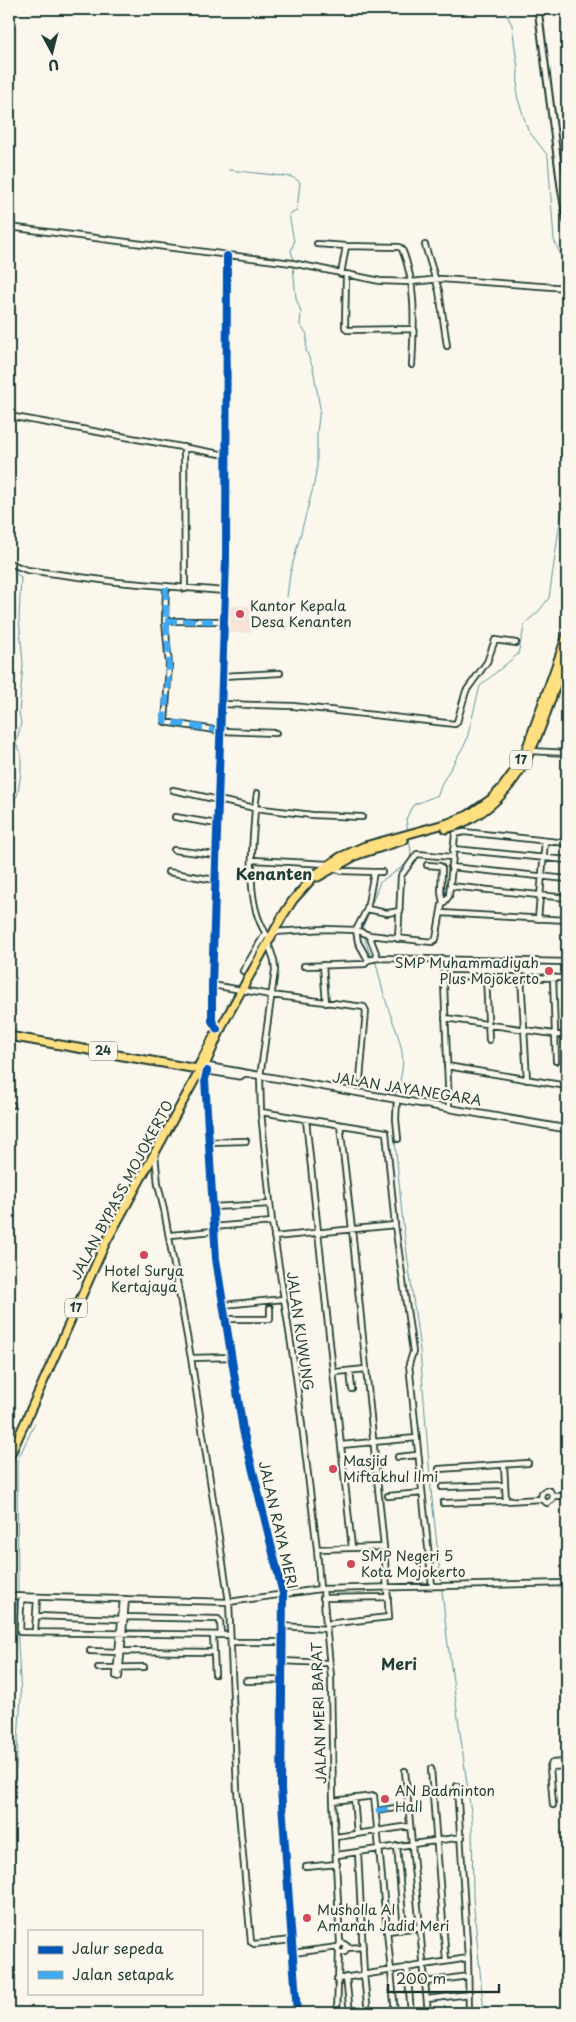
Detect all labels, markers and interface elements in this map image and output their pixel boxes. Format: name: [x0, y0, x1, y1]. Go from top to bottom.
north arrow: [28, 28, 78, 78]
text: U: [47, 54, 60, 76]
place label: Kantor Kepala Desa Kenanten: [250, 595, 352, 632]
marker: Kantor Kepala Desa Kenanten: [234, 608, 246, 620]
road number: 17: [510, 750, 532, 770]
district label: Kenanten: [236, 861, 312, 885]
place label: SMP Muhammadiyah Plus Mojokerto: [394, 952, 539, 989]
marker: SMP Muhammadiyah Plus Mojokerto: [543, 965, 555, 977]
road number: 24: [89, 1042, 117, 1060]
street label: JALAN JAYANEGARA: [331, 1066, 484, 1111]
street label: JALAN BYPASS MOJOKERTO: [65, 1096, 178, 1283]
marker: Hotel Surya Kertajaya: [138, 1249, 150, 1261]
place label: Hotel Surya Kertajaya: [104, 1260, 184, 1297]
street label: JALAN KUWUNG: [282, 1270, 319, 1392]
road number: 17: [65, 1299, 87, 1318]
place label: Masjid Miftakhul Ilmi: [343, 1450, 438, 1487]
street label: JALAN RAYA MERI: [254, 1459, 303, 1591]
marker: Masjid Miftakhul Ilmi: [327, 1463, 339, 1475]
place label: SMP Negeri 5 Kota Mojokerto: [361, 1545, 466, 1582]
marker: SMP Negeri 5 Kota Mojokerto: [345, 1558, 357, 1570]
street label: JALAN MERI BARAT: [306, 1641, 331, 1784]
district label: Meri: [381, 1651, 417, 1675]
place label: AN Badminton Hall: [395, 1780, 495, 1817]
marker: AN Badminton Hall: [379, 1793, 391, 1805]
place label: Musholla Al Amanah Jadid Meri: [317, 1899, 450, 1936]
marker: Musholla Al Amanah Jadid Meri: [301, 1912, 313, 1924]
legend: [28, 1930, 202, 1994]
text: Jalur sepeda: [72, 1936, 164, 1959]
text: Jalan setapak: [72, 1962, 174, 1985]
scale bar: [388, 1962, 500, 1994]
text: 200 m: [396, 1966, 446, 1989]

